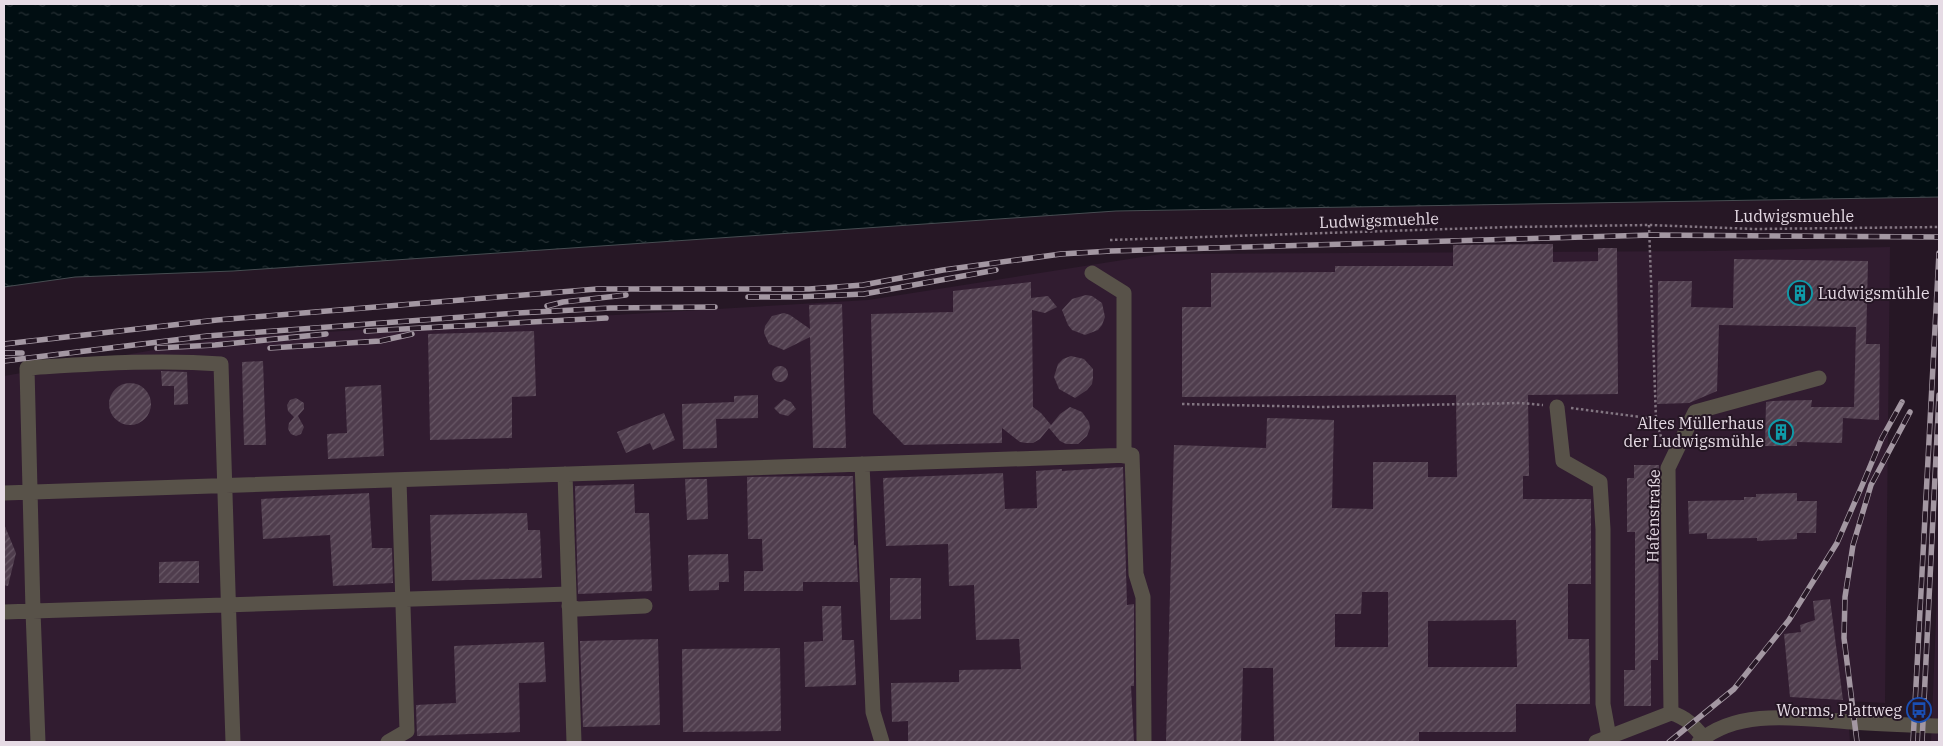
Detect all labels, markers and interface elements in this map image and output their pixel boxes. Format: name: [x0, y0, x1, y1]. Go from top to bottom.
street label: Ludwigsmuehle: [1734, 206, 1854, 226]
street label: Ludwigsmuehle: [1319, 208, 1439, 232]
building icon: Ludwigsmühle: [1787, 280, 1813, 306]
place label: Ludwigsmühle: [1818, 283, 1929, 303]
place label: Altes Müllerhaus der Ludwigsmühle: [1623, 413, 1764, 451]
building icon: Altes Müllerhaus der Ludwigsmühle: [1768, 419, 1794, 445]
street label: Hafenstraße: [1642, 469, 1664, 563]
bus stop icon: Worms, Plattweg: [1906, 697, 1932, 723]
place label: Worms, Plattweg: [1776, 700, 1902, 720]

